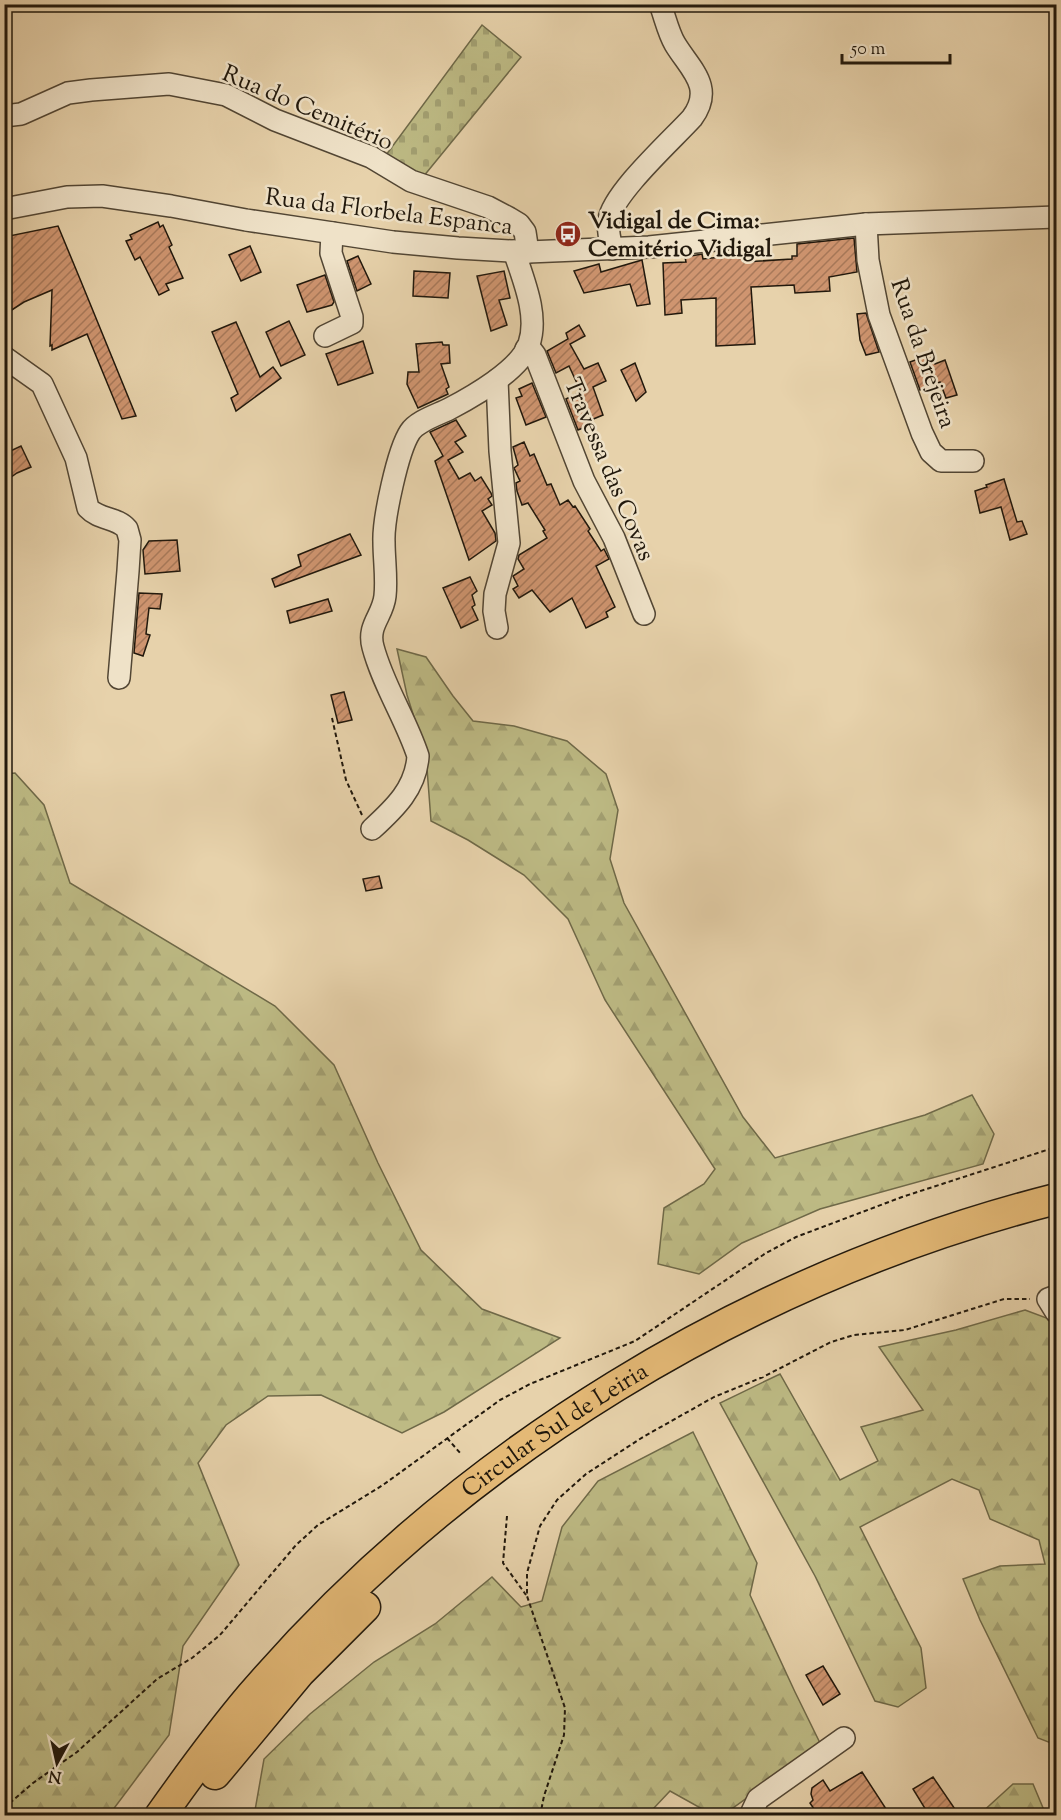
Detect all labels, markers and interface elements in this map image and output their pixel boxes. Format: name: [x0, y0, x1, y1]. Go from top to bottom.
scale bar: [842, 27, 950, 65]
text: 50 m: [850, 37, 886, 63]
street label: Rua do Cemitério: [216, 57, 398, 160]
street label: Rua da Florbela Espanca: [263, 181, 514, 245]
place label: Vidigal de Cima: Cemitério Vidigal: [588, 205, 772, 267]
bus stop icon: Vidigal de Cima: Cemitério Vidigal: [553, 219, 583, 249]
street label: Rua da Brejeira: [881, 274, 964, 433]
street label: Travessa das Covas: [554, 373, 662, 567]
street label: Circular Sul de Leiria: [455, 1355, 655, 1507]
north arrow: [27, 1733, 87, 1793]
text: N: [47, 1763, 63, 1788]

